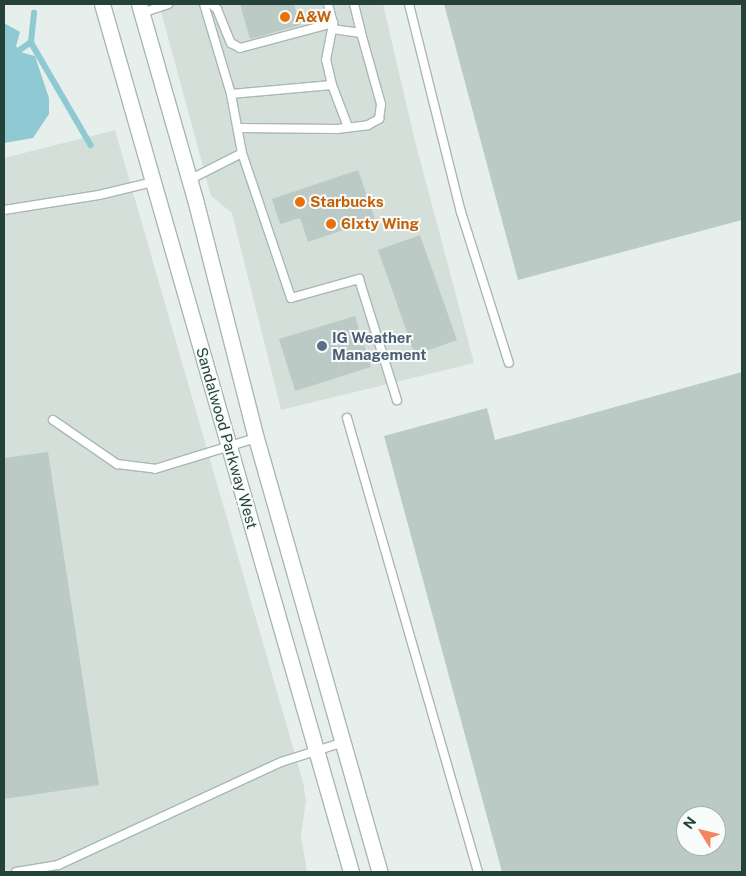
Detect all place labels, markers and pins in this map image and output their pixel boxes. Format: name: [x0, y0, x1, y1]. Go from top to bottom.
place label: A&W: [295, 8, 331, 26]
marker: A&W: [279, 11, 291, 23]
place label: Starbucks: [310, 193, 384, 211]
marker: Starbucks: [294, 196, 306, 208]
place label: 6Ixty Wing: [341, 215, 419, 233]
marker: 6Ixty Wing: [325, 218, 337, 230]
place label: IG Weather Management: [332, 328, 426, 363]
marker: IG Weather Management: [316, 340, 328, 352]

